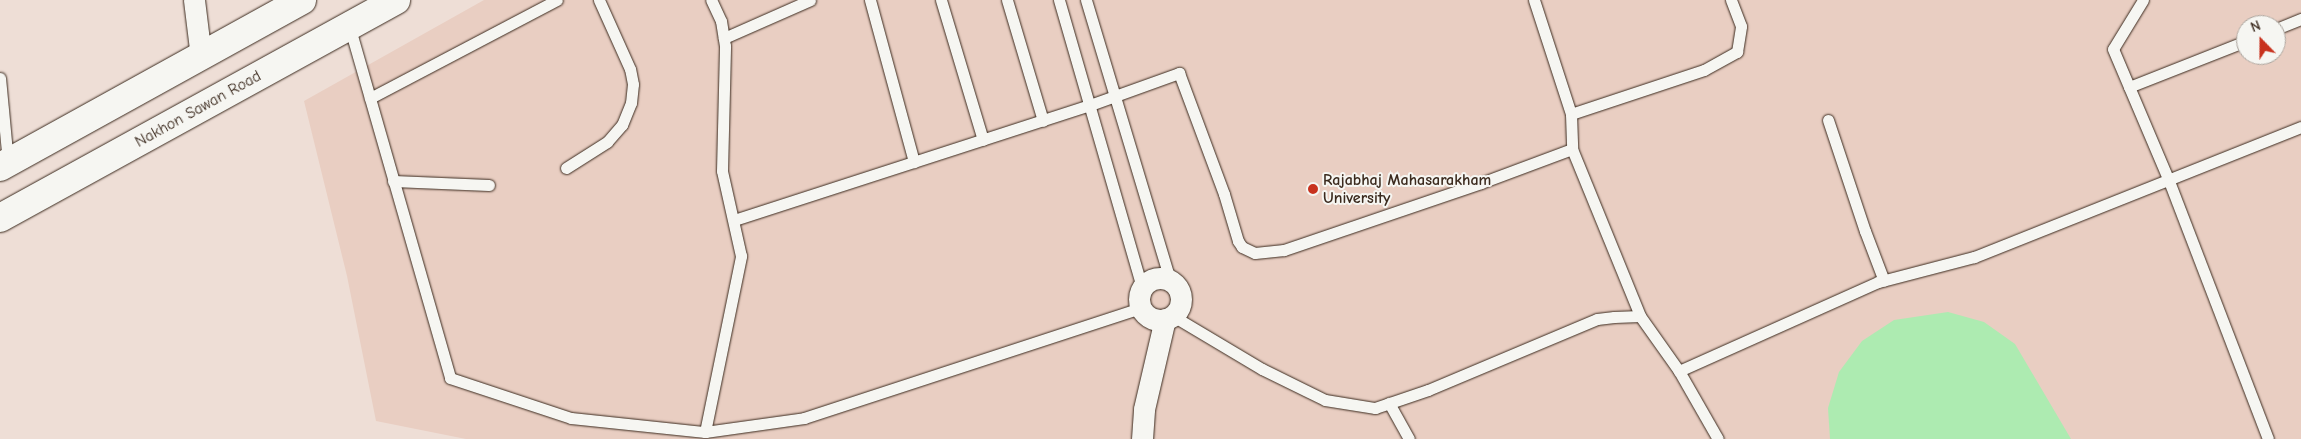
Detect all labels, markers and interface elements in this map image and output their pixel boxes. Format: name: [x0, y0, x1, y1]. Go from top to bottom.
north arrow: [2236, 15, 2286, 65]
text: N: [2248, 17, 2263, 36]
street label: Nakhon Sawan Road: [132, 66, 264, 152]
place label: Rajabhaj Mahasarakham University: [1323, 170, 1491, 208]
marker: Rajabhaj Mahasarakham University: [1307, 183, 1319, 195]

